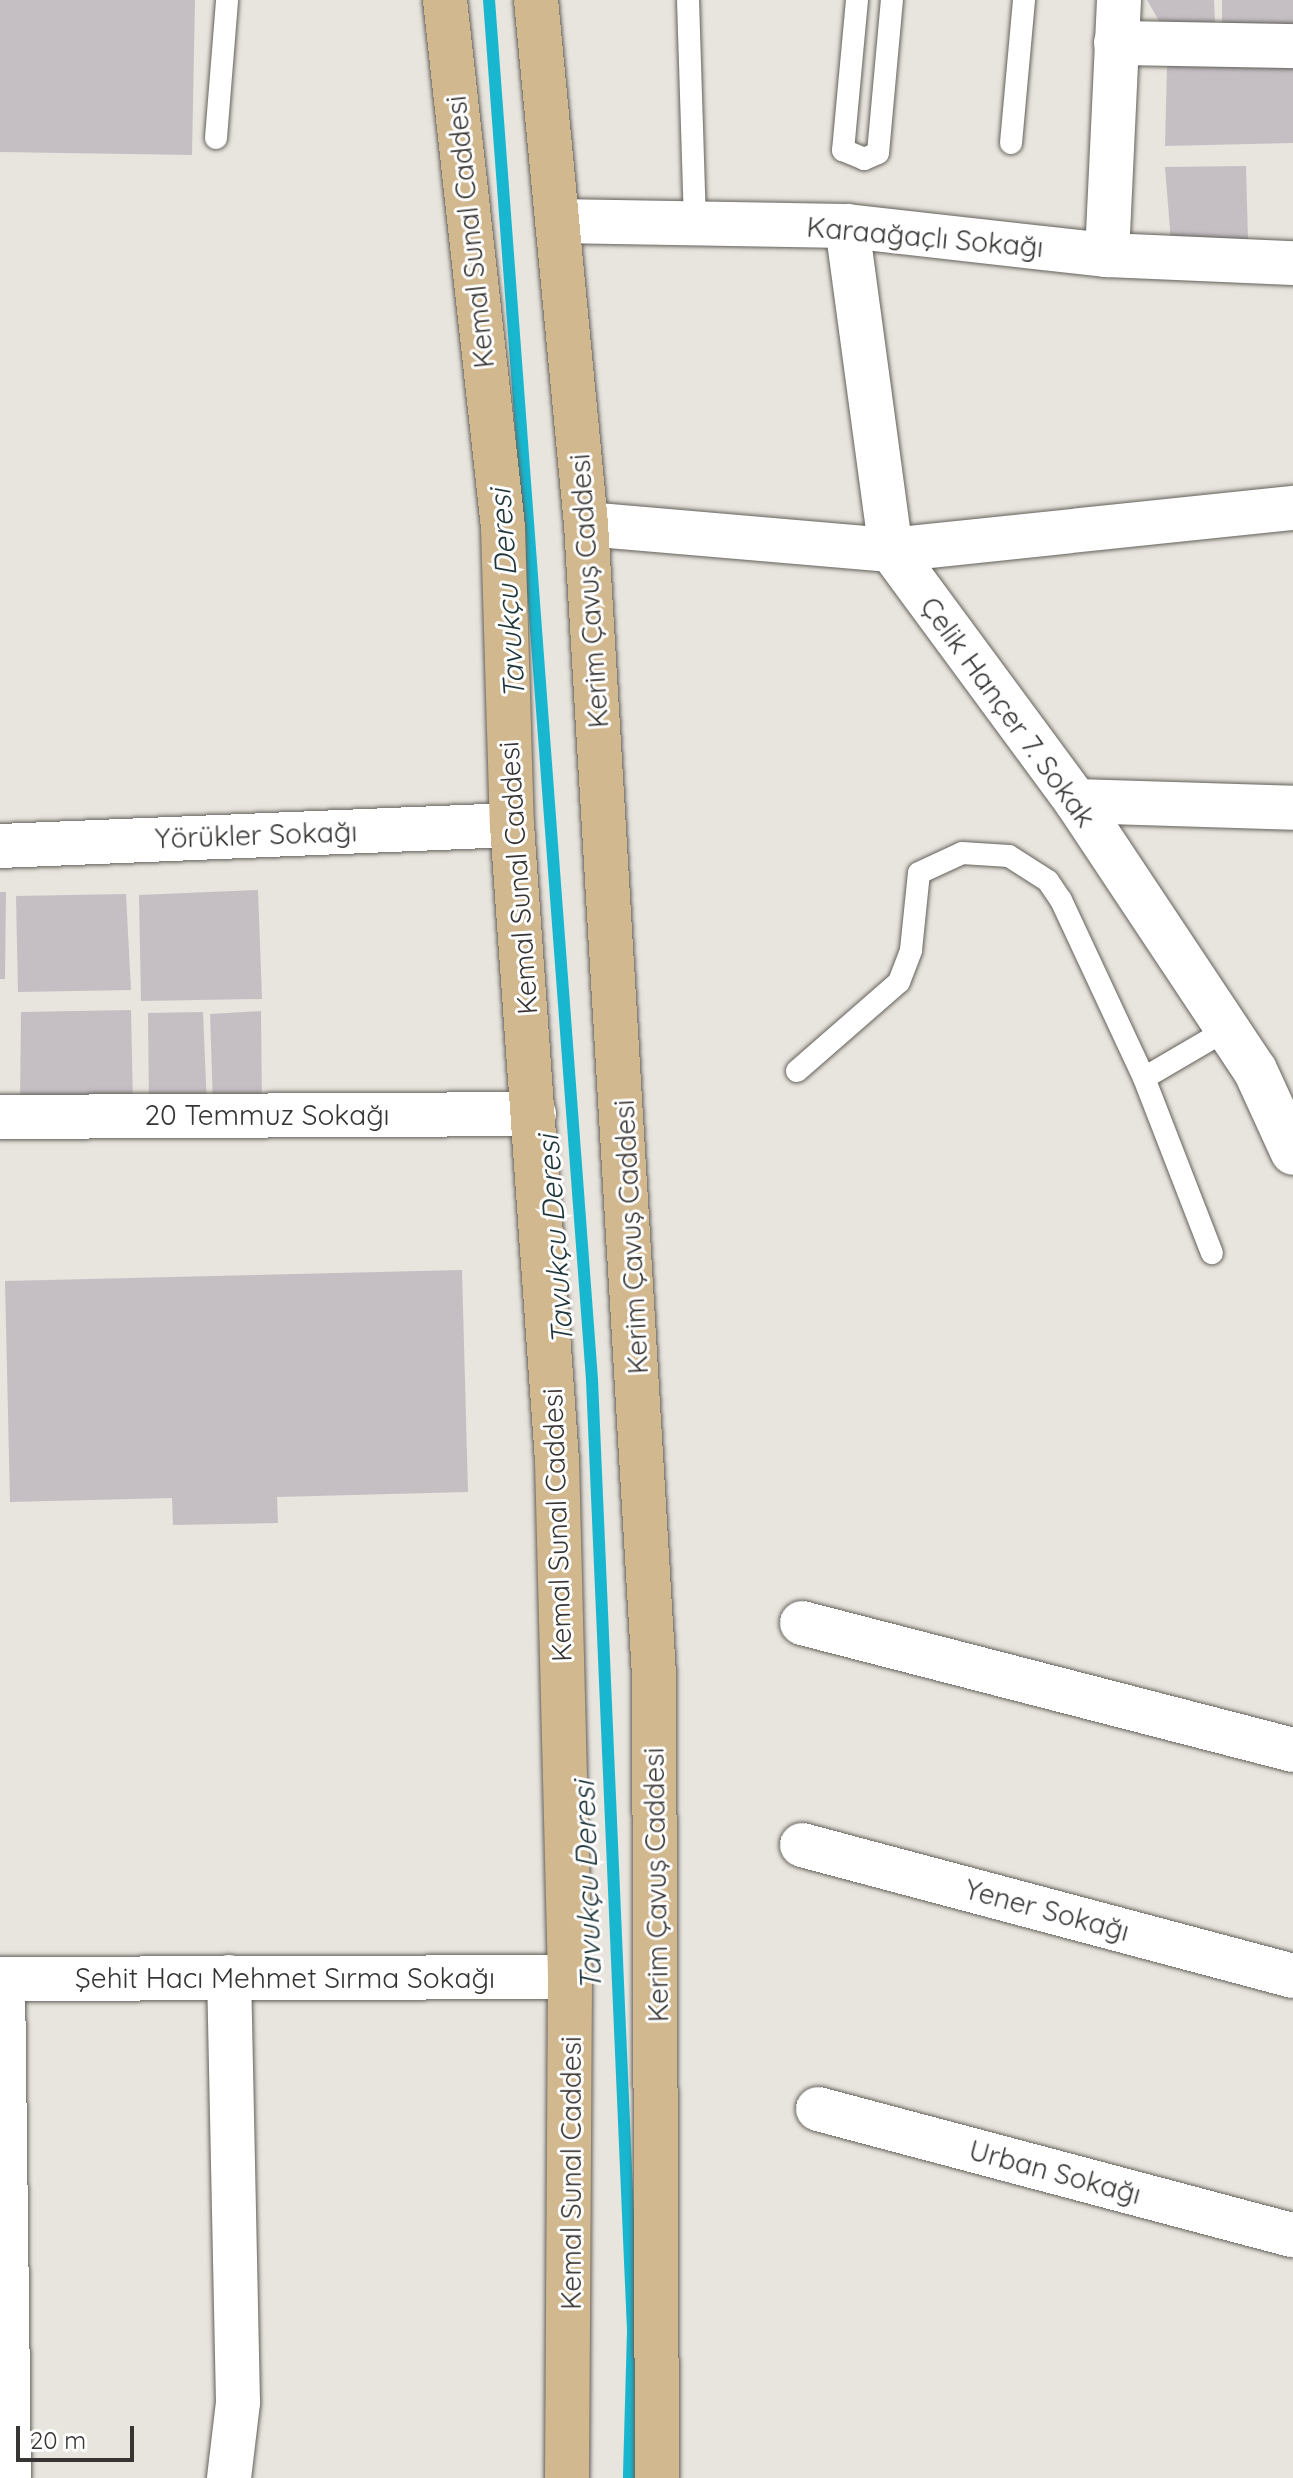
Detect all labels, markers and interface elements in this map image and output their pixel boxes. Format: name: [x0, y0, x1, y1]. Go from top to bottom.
street label: Kemal Sunal Caddesi: [439, 94, 501, 370]
street label: Karaağaçlı Sokağı: [805, 210, 1045, 264]
street label: Kerim Çavuş Caddesi: [563, 453, 615, 729]
water label: Tavukçu Deresi: [482, 488, 532, 700]
street label: Çelik Hançer 7. Sokak: [913, 590, 1103, 834]
street label: Kemal Sunal Caddesi: [492, 740, 544, 1016]
street label: Yörükler Sokağı: [154, 815, 358, 855]
street label: 20 Temmuz Sokağı: [144, 1098, 390, 1132]
street label: Kerim Çavuş Caddesi: [607, 1099, 655, 1375]
water label: Tavukçu Deresi: [530, 1134, 580, 1346]
street label: Kemal Sunal Caddesi: [535, 1388, 579, 1662]
street label: Kerim Çavuş Caddesi: [637, 1747, 675, 2023]
water label: Tavukçu Deresi: [565, 1781, 609, 1991]
street label: Yener Sokağı: [961, 1872, 1133, 1948]
street label: Şehit Hacı Mehmet Sırma Sokağı: [75, 1961, 495, 1995]
street label: Kemal Sunal Caddesi: [554, 2036, 588, 2310]
street label: Urban Sokağı: [965, 2133, 1145, 2211]
scale bar: [20, 2410, 138, 2460]
text: 20 m: [30, 2425, 86, 2455]

